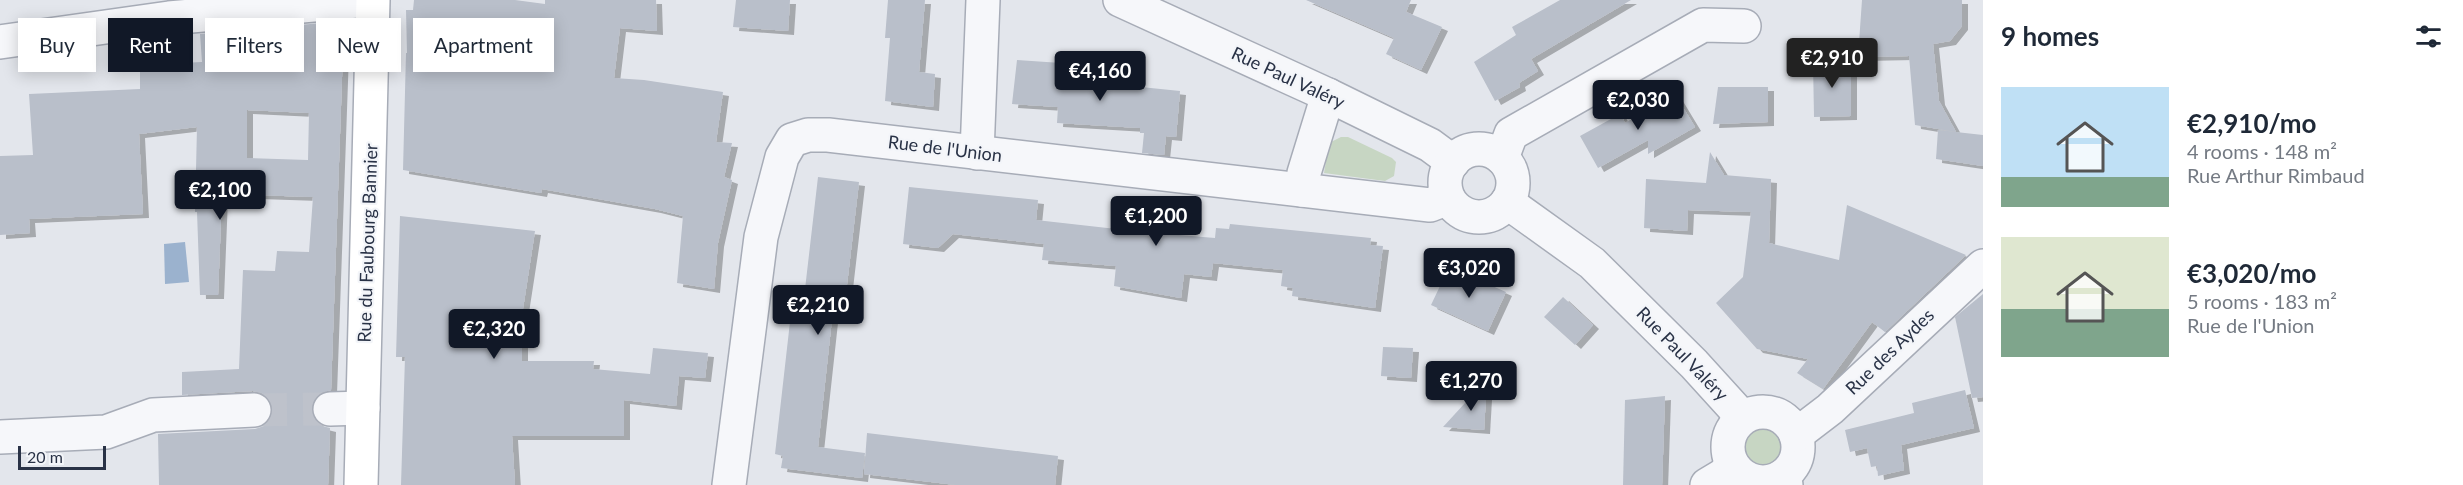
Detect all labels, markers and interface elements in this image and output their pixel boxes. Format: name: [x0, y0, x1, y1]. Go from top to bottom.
chip: Buy: [18, 18, 96, 72]
chip: Rent: [108, 18, 193, 72]
chip: Filters: [205, 18, 304, 72]
chip: New: [316, 18, 401, 72]
chip: Apartment: [413, 18, 554, 72]
text: 9 homes: [2001, 20, 2099, 52]
icon: filters: [2412, 20, 2445, 53]
pin: €2,910: [1783, 38, 1881, 89]
street label: Rue Paul Valéry: [1228, 41, 1349, 113]
text: €2,910: [1801, 45, 1863, 69]
pin: €4,160: [1051, 51, 1149, 102]
text: €4,160: [1069, 58, 1131, 82]
pin: €2,030: [1589, 80, 1687, 131]
text: €2,030: [1607, 87, 1669, 111]
text: €2,910/mo: [2187, 107, 2317, 139]
icon: home: [2049, 111, 2121, 183]
street label: Rue de l'Union: [887, 130, 1003, 166]
text: 4 rooms · 148 m²: [2187, 139, 2337, 163]
street label: Rue du Faubourg Bannier: [353, 143, 381, 343]
text: Rue Arthur Rimbaud: [2187, 163, 2365, 187]
pin: €2,100: [171, 170, 269, 221]
text: €2,100: [189, 177, 251, 201]
pin: €1,200: [1107, 196, 1205, 247]
text: €1,200: [1125, 203, 1187, 227]
pin: €3,020: [1420, 248, 1518, 299]
text: €3,020: [1438, 255, 1500, 279]
text: €3,020/mo: [2187, 257, 2317, 289]
icon: home: [2049, 261, 2121, 333]
pin: €2,210: [769, 285, 867, 336]
text: 5 rooms · 183 m²: [2187, 289, 2337, 313]
text: €2,210: [787, 292, 849, 316]
street label: Rue Paul Valéry: [1632, 302, 1734, 405]
street label: Rue des Aydes: [1841, 304, 1938, 399]
pin: €2,320: [445, 309, 543, 360]
text: Rue de l'Union: [2187, 313, 2315, 337]
text: €2,320: [463, 316, 525, 340]
pin: €1,270: [1422, 361, 1520, 412]
text: €1,270: [1440, 368, 1502, 392]
scale bar: [18, 443, 106, 470]
text: 20 m: [27, 447, 63, 466]

